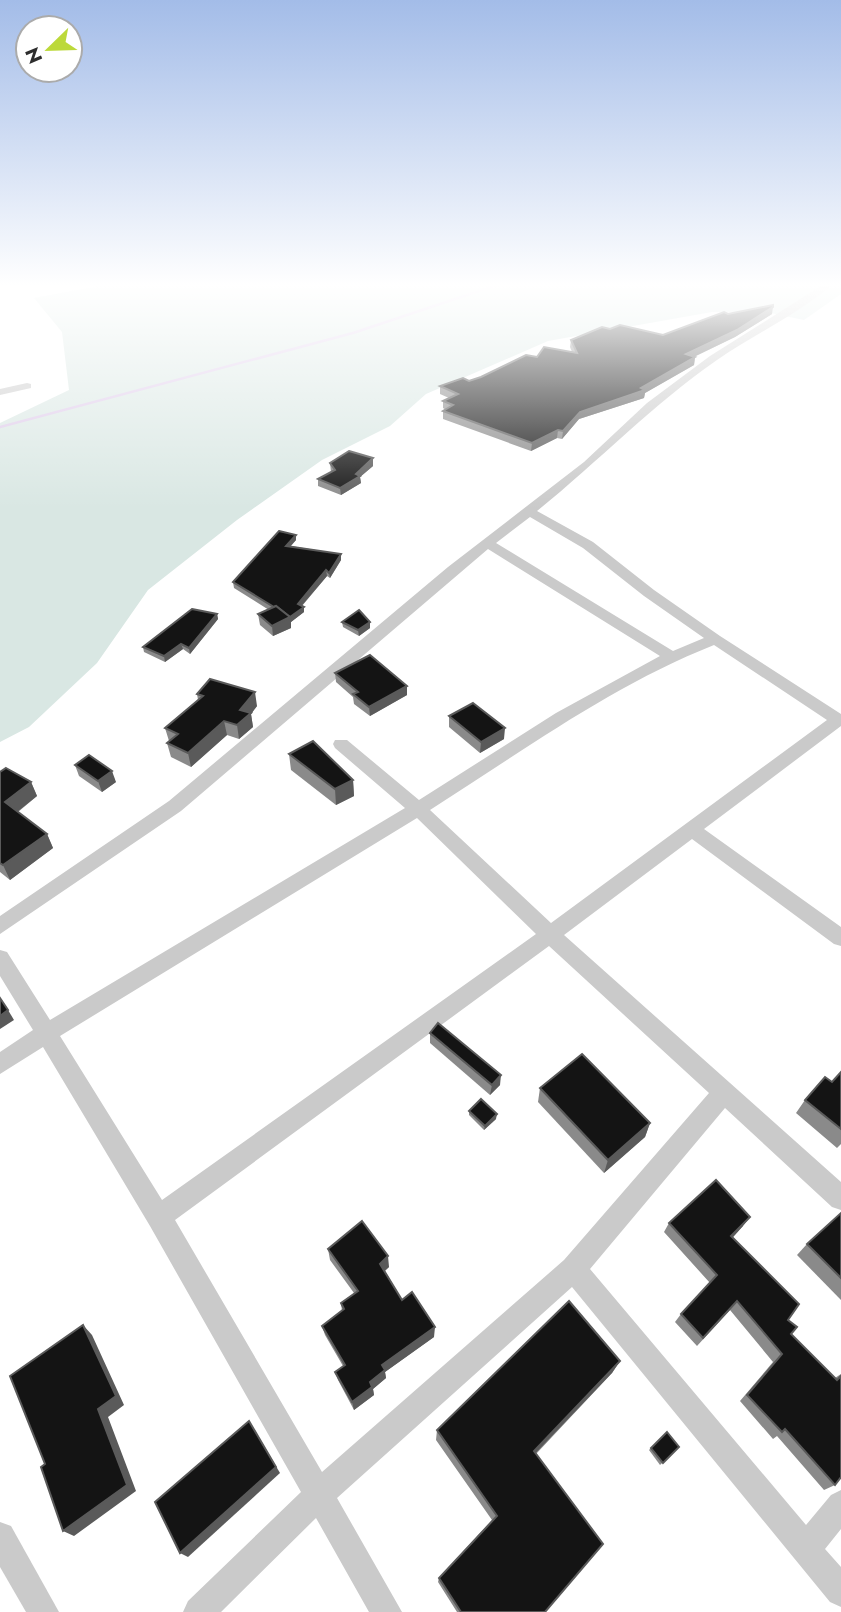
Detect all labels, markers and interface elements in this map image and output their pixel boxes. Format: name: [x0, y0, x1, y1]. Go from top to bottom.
north arrow: [14, 14, 84, 84]
text: N: [18, 43, 49, 68]

